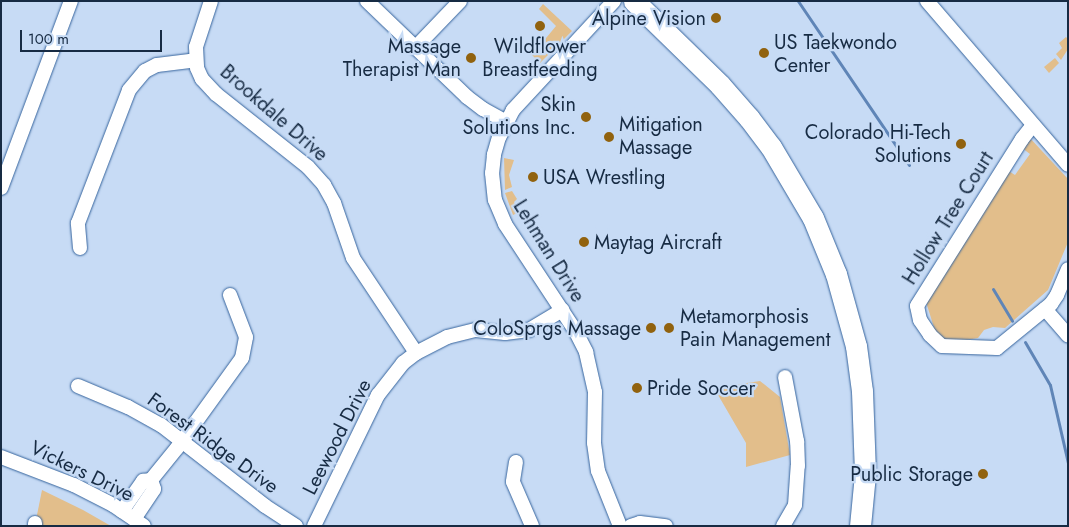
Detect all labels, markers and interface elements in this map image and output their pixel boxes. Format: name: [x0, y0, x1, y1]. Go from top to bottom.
place label: Alpine Vision: [592, 6, 706, 30]
marker: Alpine Vision: [710, 12, 722, 24]
marker: Wildflower Breastfeeding: [533, 19, 547, 33]
scale bar: [22, 20, 165, 52]
text: 100 m: [28, 28, 69, 50]
place label: US Taekwondo Center: [774, 30, 897, 77]
place label: Massage Therapist Man: [343, 34, 461, 81]
place label: Wildflower Breastfeeding: [482, 35, 598, 82]
marker: US Taekwondo Center: [758, 47, 770, 59]
marker: Massage Therapist Man: [465, 52, 477, 64]
street label: Brookdale Drive: [215, 60, 333, 166]
place label: Skin Solutions Inc.: [463, 93, 576, 140]
marker: Skin Solutions Inc.: [580, 111, 592, 123]
place label: Mitigation Massage: [619, 113, 703, 160]
place label: Colorado Hi-Tech Solutions: [805, 120, 951, 167]
marker: Mitigation Massage: [603, 131, 615, 143]
marker: Colorado Hi-Tech Solutions: [955, 138, 967, 150]
street label: Hollow Tree Court: [897, 147, 999, 289]
place label: USA Wrestling: [543, 165, 665, 189]
marker: USA Wrestling: [527, 171, 539, 183]
street label: Lehman Drive: [508, 195, 590, 307]
place label: Maytag Aircraft: [594, 230, 722, 254]
marker: Maytag Aircraft: [578, 236, 590, 248]
place label: Metamorphosis Pain Management: [680, 304, 831, 351]
place label: ColoSprgs Massage: [473, 316, 641, 340]
marker: Metamorphosis Pain Management: [662, 321, 676, 335]
marker: ColoSprgs Massage: [645, 322, 657, 334]
street label: Leewood Drive: [298, 375, 376, 499]
place label: Pride Soccer: [647, 376, 755, 400]
marker: Pride Soccer: [631, 382, 643, 394]
street label: Forest Ridge Drive: [143, 387, 283, 499]
street label: Vickers Drive: [26, 436, 138, 506]
place label: Public Storage: [850, 462, 973, 486]
marker: Public Storage: [977, 468, 989, 480]

